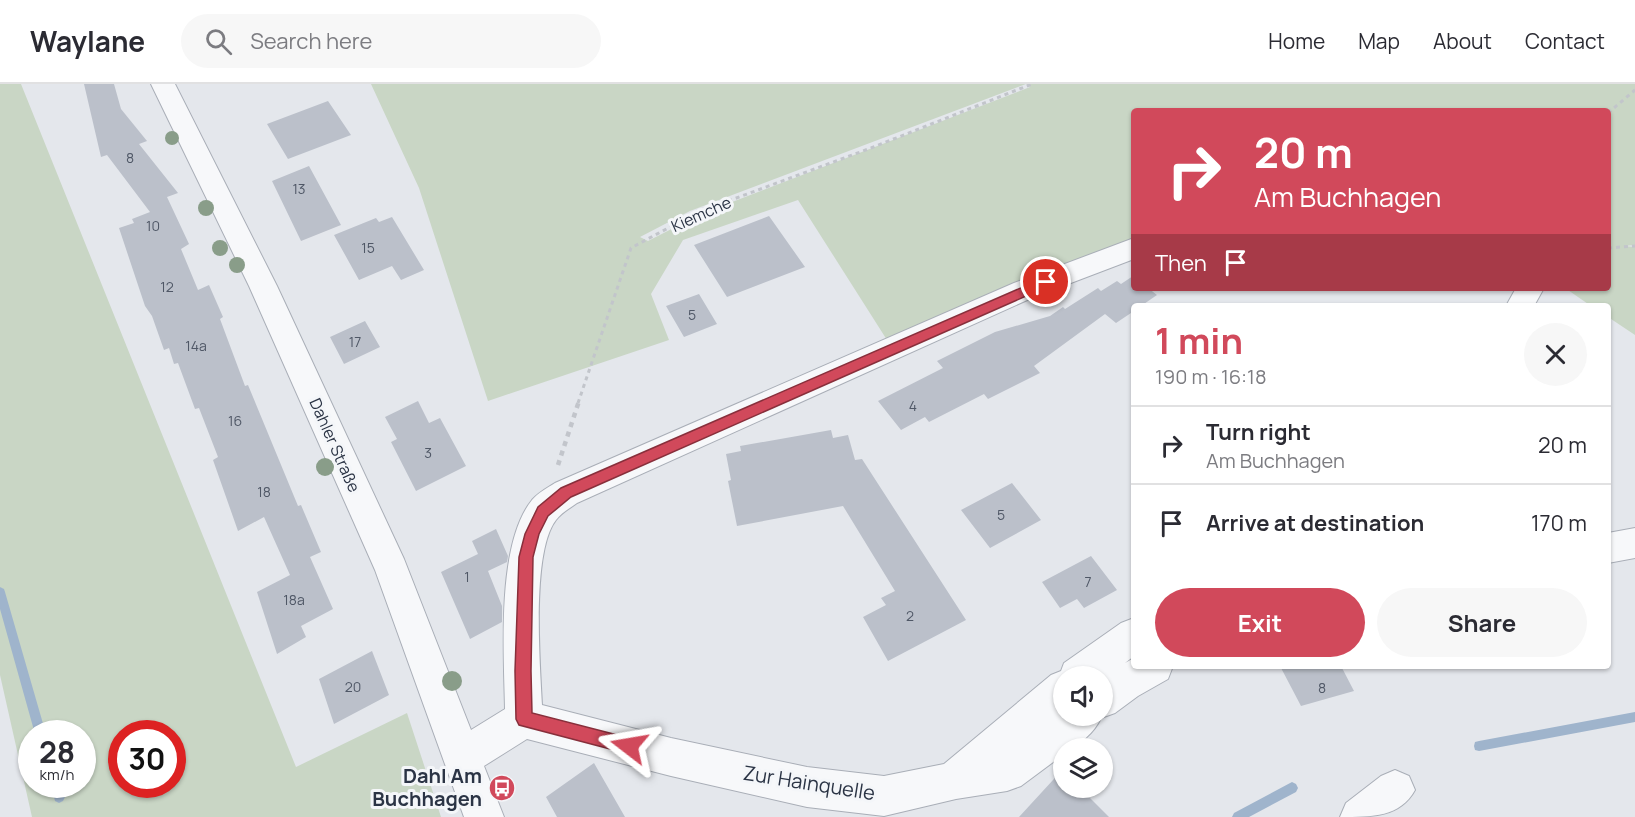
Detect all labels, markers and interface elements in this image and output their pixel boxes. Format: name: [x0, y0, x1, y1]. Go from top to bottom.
search box: [181, 14, 601, 68]
text: Waylane: [30, 22, 145, 60]
icon: search: [202, 25, 235, 58]
text: Search here: [250, 26, 372, 56]
text: Home: [1268, 27, 1325, 55]
text: Map: [1358, 27, 1400, 55]
text: About: [1433, 27, 1492, 55]
text: Contact: [1525, 27, 1605, 55]
text: 20 m: [1254, 123, 1353, 181]
icon: right: [1155, 132, 1233, 210]
house number: 8: [126, 148, 134, 167]
text: Am Buchhagen: [1254, 178, 1441, 215]
house number: 13: [292, 179, 306, 198]
street label: Kiemche: [667, 191, 735, 237]
house number: 10: [146, 216, 160, 235]
house number: 15: [361, 238, 375, 257]
icon: arrive: [1219, 246, 1252, 279]
text: Then: [1155, 248, 1207, 278]
pin: [1020, 256, 1071, 307]
icon: arrive: [1029, 265, 1062, 298]
house number: 12: [160, 277, 174, 296]
house number: 5: [688, 305, 696, 324]
text: 1 min: [1155, 316, 1243, 365]
button: close: [1524, 323, 1587, 386]
house number: 17: [349, 332, 361, 351]
house number: 14a: [185, 336, 207, 355]
text: 190 m · 16:18: [1155, 363, 1267, 390]
street label: Dahler Straße: [304, 395, 366, 495]
house number: 4: [909, 396, 917, 415]
house number: 16: [228, 411, 242, 430]
text: Turn right: [1206, 417, 1311, 447]
icon: right: [1155, 429, 1188, 462]
text: 20 m: [1538, 430, 1587, 460]
house number: 3: [424, 443, 432, 462]
text: Am Buchhagen: [1206, 447, 1345, 474]
house number: 18: [257, 482, 271, 501]
house number: 5: [997, 505, 1005, 524]
icon: arrive: [1155, 507, 1188, 540]
text: Arrive at destination: [1206, 508, 1424, 538]
text: 170 m: [1531, 508, 1587, 538]
house number: 1: [464, 567, 470, 586]
house number: 7: [1084, 572, 1092, 591]
button: Exit: [1155, 588, 1365, 657]
button: Share: [1377, 588, 1587, 657]
house number: 18a: [283, 590, 305, 609]
house number: 2: [906, 606, 914, 625]
map controls: [1053, 666, 1113, 798]
button: sound: [1053, 666, 1113, 726]
house number: 20: [345, 677, 361, 696]
house number: 8: [1318, 678, 1326, 697]
position arrow: [597, 714, 661, 778]
speed limit sign: 30: [108, 720, 186, 798]
text: 28: [39, 731, 75, 772]
button: layers: [1053, 738, 1113, 798]
street label: Zur Hainquelle: [741, 759, 877, 806]
place label: Dahl Am Buchhagen: [372, 762, 482, 812]
text: km/h: [40, 764, 74, 785]
bus stop icon: Dahl Am Buchhagen: [487, 773, 517, 803]

